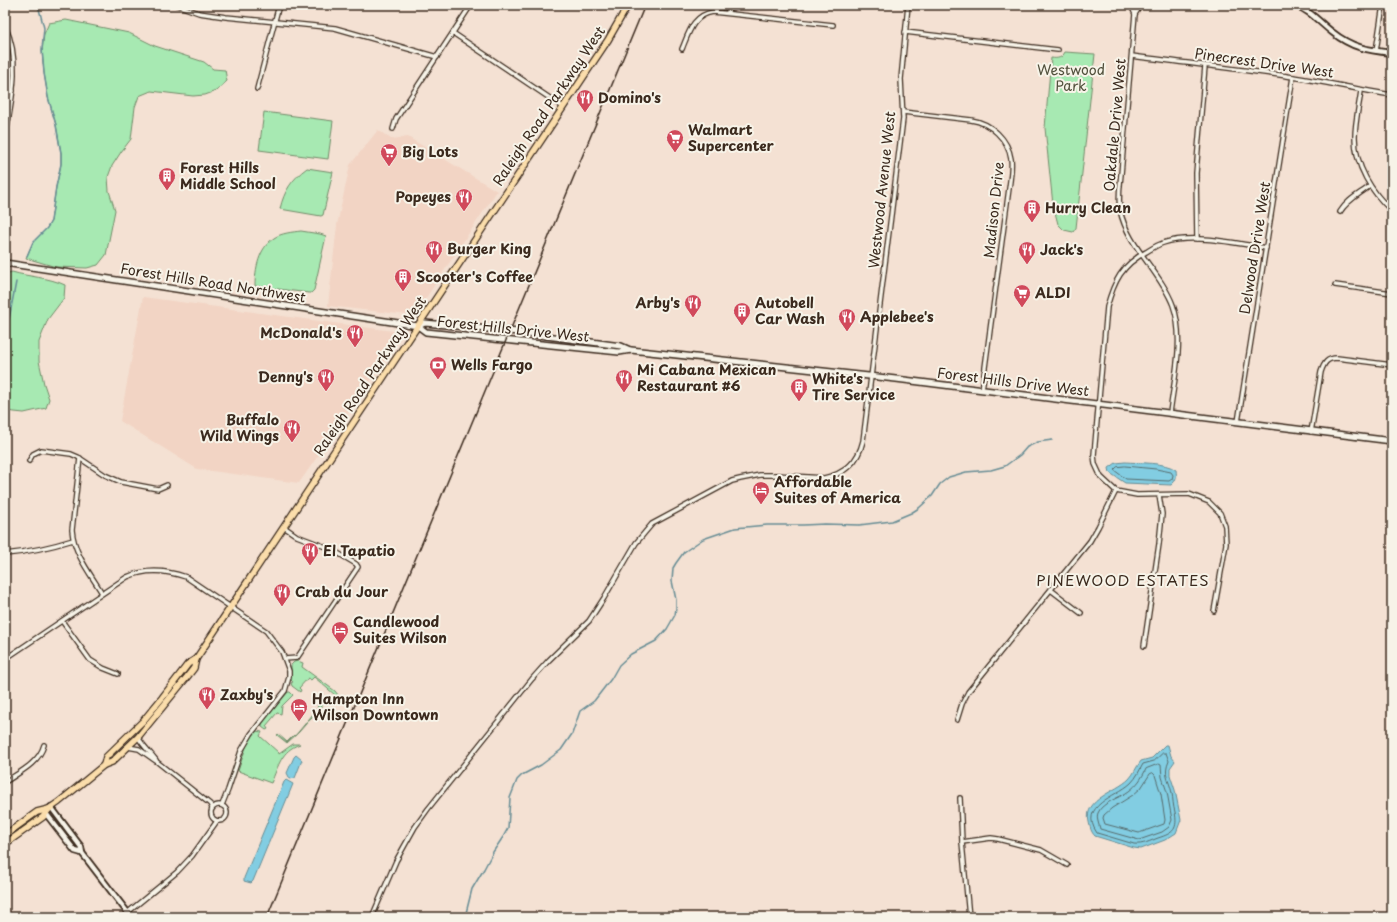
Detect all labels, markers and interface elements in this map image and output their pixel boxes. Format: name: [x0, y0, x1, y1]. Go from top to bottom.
street label: Raleigh Road Parkway West: [487, 21, 610, 190]
street label: Pinecrest Drive West: [1193, 42, 1335, 83]
street label: Oakdale Drive West: [1098, 57, 1131, 192]
park label: Westwood Park: [1037, 59, 1105, 96]
place label: Domino's: [598, 87, 661, 108]
restaurant icon: Domino's: [575, 88, 595, 113]
street label: Westwood Avenue West: [863, 110, 900, 270]
place label: Walmart Supercenter: [688, 119, 775, 156]
supermarket icon: Walmart Supercenter: [665, 128, 685, 153]
place label: Big Lots: [402, 141, 458, 162]
supermarket icon: Big Lots: [379, 142, 399, 167]
place label: Forest Hills Middle School: [180, 157, 276, 194]
street label: Madison Drive: [978, 161, 1009, 259]
building icon: Forest Hills Middle School: [157, 166, 177, 191]
street label: Delwood Drive West: [1234, 180, 1275, 316]
place label: Popeyes: [396, 186, 451, 207]
restaurant icon: Popeyes: [454, 187, 474, 212]
place label: Hurry Clean: [1045, 197, 1131, 218]
building icon: Hurry Clean: [1022, 198, 1042, 223]
place label: Burger King: [447, 238, 531, 259]
restaurant icon: Burger King: [424, 239, 444, 264]
place label: Jack's: [1040, 239, 1084, 260]
restaurant icon: Jack's: [1017, 240, 1037, 265]
street label: Forest Hills Road Northwest: [119, 257, 308, 308]
place label: Scooter's Coffee: [416, 266, 533, 287]
building icon: Scooter's Coffee: [393, 267, 413, 292]
place label: ALDI: [1034, 282, 1070, 303]
supermarket icon: ALDI: [1012, 283, 1032, 308]
street label: Raleigh Road Parkway West: [308, 291, 431, 460]
place label: Arby's: [635, 292, 680, 313]
place label: Autobell Car Wash: [755, 292, 825, 329]
restaurant icon: Arby's: [683, 293, 703, 318]
building icon: Autobell Car Wash: [732, 301, 752, 326]
place label: Applebee's: [860, 306, 934, 327]
restaurant icon: Applebee's: [837, 307, 857, 332]
street label: Forest Hills Drive West: [436, 310, 591, 347]
place label: McDonald's: [260, 322, 342, 343]
restaurant icon: McDonald's: [345, 323, 365, 348]
place label: Wells Fargo: [451, 354, 533, 375]
bank icon: Wells Fargo: [428, 355, 448, 380]
place label: Mi Cabana Mexican Restaurant #6: [637, 359, 777, 396]
street label: Forest Hills Drive West: [936, 362, 1091, 401]
place label: Denny's: [258, 366, 313, 387]
restaurant icon: Denny's: [316, 367, 336, 392]
restaurant icon: Mi Cabana Mexican Restaurant #6: [614, 368, 634, 393]
place label: White's Tire Service: [812, 368, 895, 405]
building icon: White's Tire Service: [789, 377, 809, 402]
place label: Buffalo Wild Wings: [200, 409, 279, 446]
restaurant icon: Buffalo Wild Wings: [282, 418, 302, 443]
place label: Affordable Suites of America: [774, 471, 901, 508]
hotel icon: Affordable Suites of America: [751, 480, 771, 505]
place label: El Tapatio: [323, 540, 395, 561]
restaurant icon: El Tapatio: [300, 541, 320, 566]
district label: PINEWOOD ESTATES: [1036, 568, 1210, 591]
place label: Crab du Jour: [295, 581, 389, 602]
restaurant icon: Crab du Jour: [272, 582, 292, 607]
place label: Candlewood Suites Wilson: [353, 611, 447, 648]
hotel icon: Candlewood Suites Wilson: [330, 620, 350, 645]
place label: Zaxby's: [220, 684, 273, 705]
restaurant icon: Zaxby's: [197, 685, 217, 710]
place label: Hampton Inn Wilson Downtown: [312, 688, 439, 725]
hotel icon: Hampton Inn Wilson Downtown: [289, 697, 309, 722]

